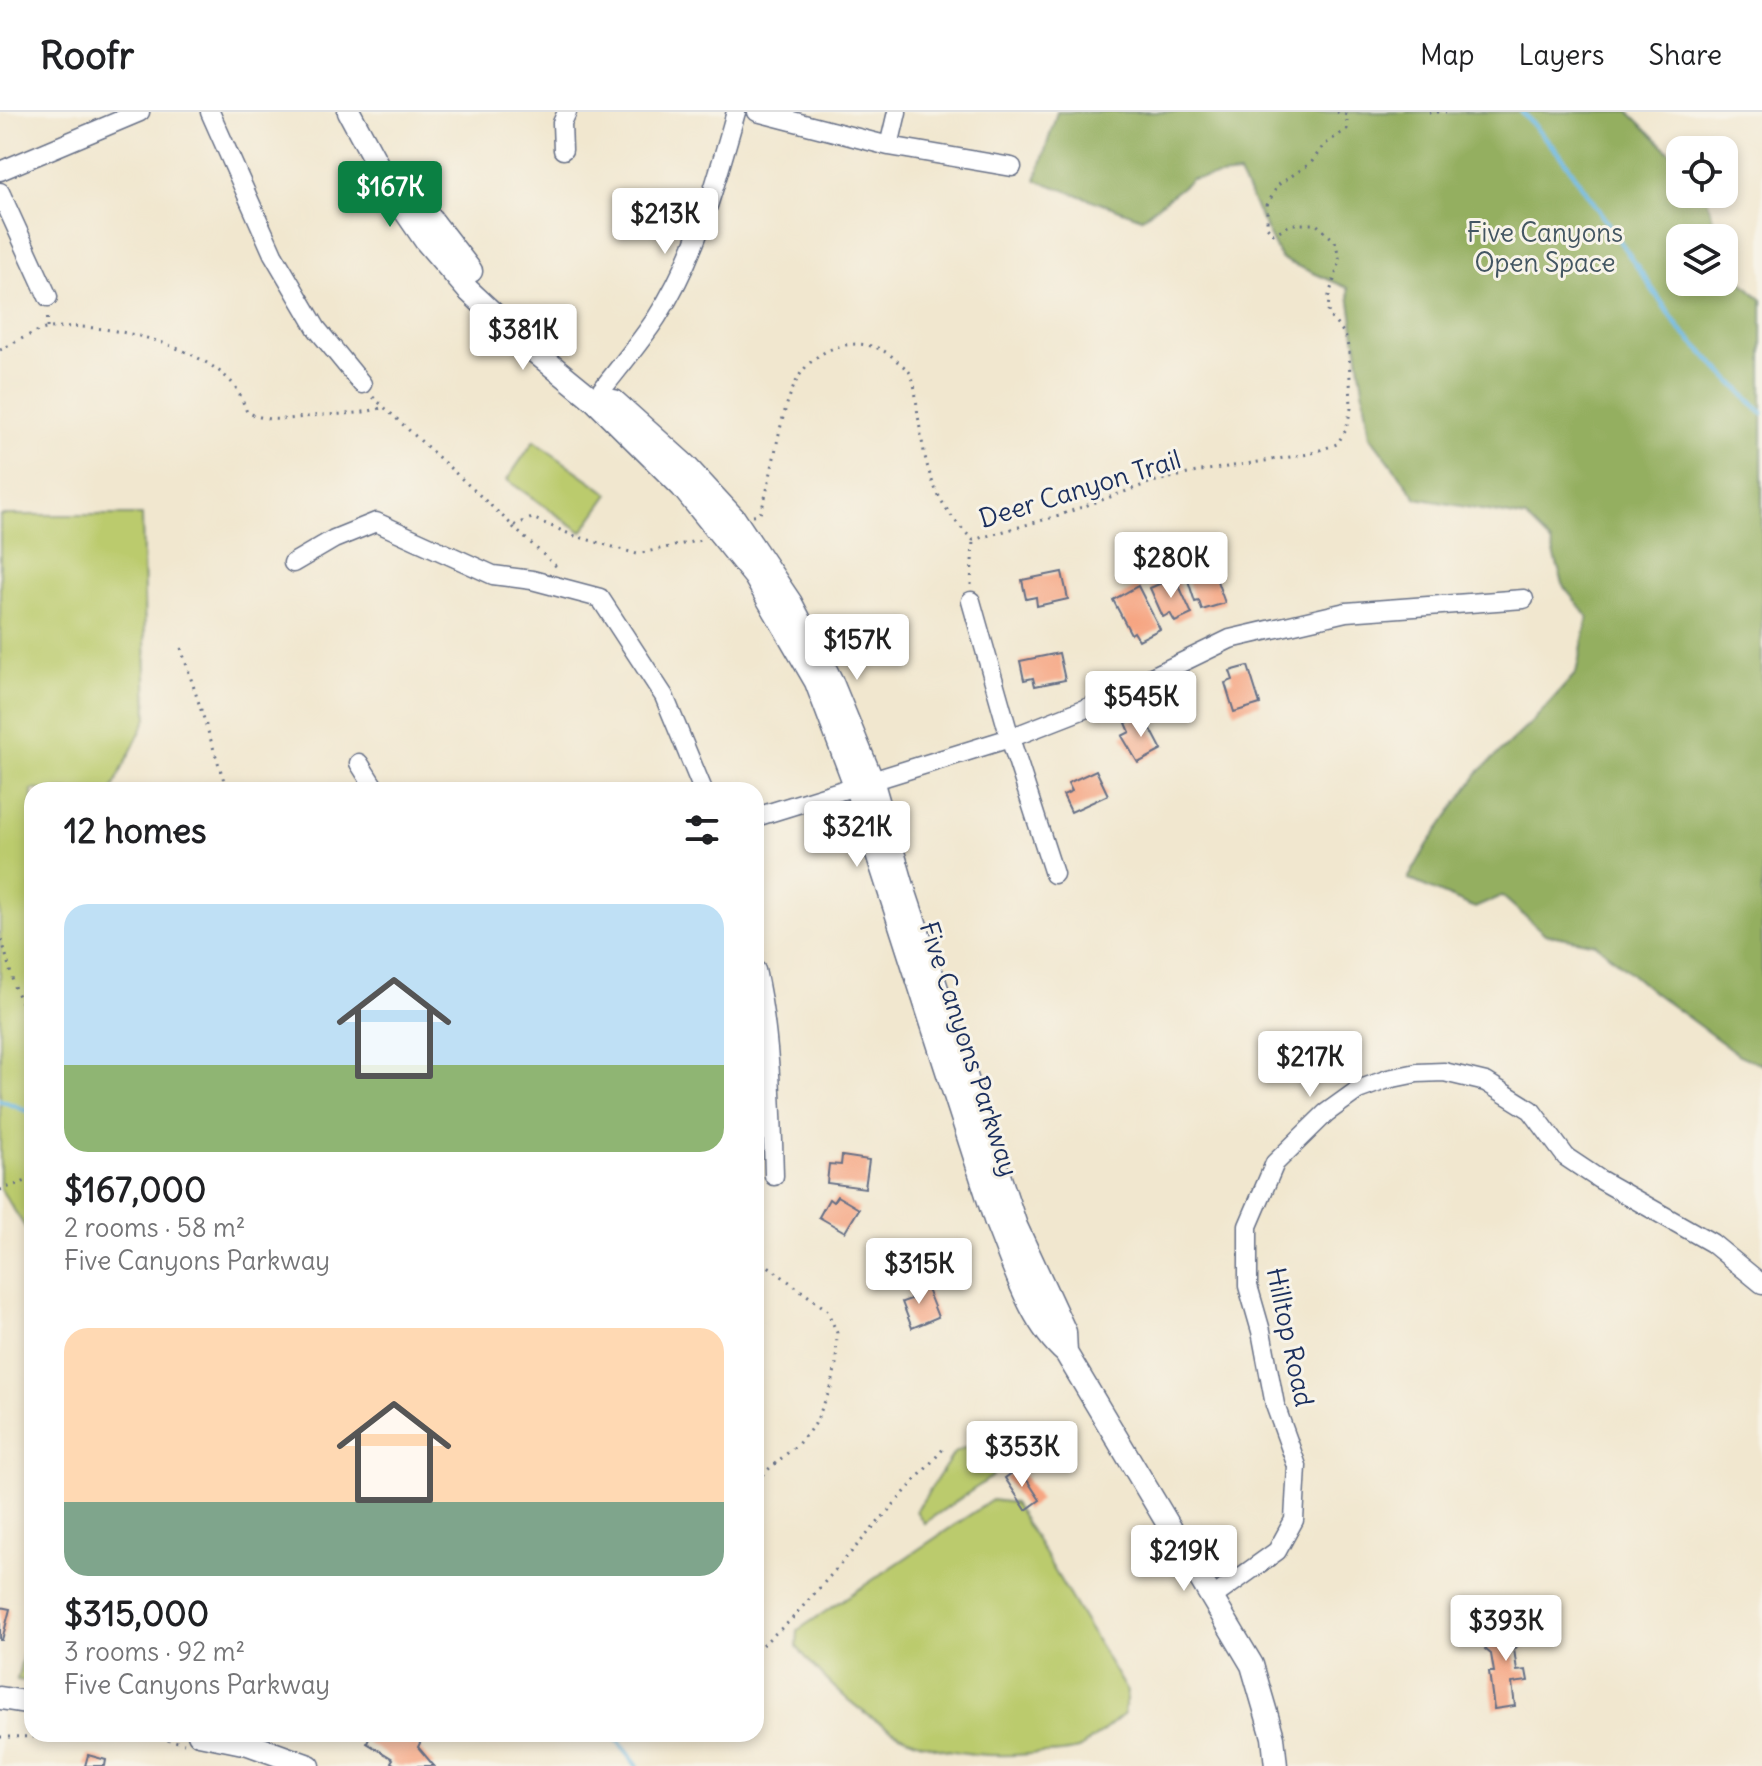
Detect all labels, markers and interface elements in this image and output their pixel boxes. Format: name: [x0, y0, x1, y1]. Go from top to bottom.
text: Roofr: [40, 32, 134, 79]
text: Map: [1420, 37, 1475, 73]
text: Layers: [1519, 37, 1605, 73]
text: Share: [1649, 37, 1722, 73]
map controls: [1666, 136, 1738, 296]
button: locate: [1666, 136, 1738, 208]
pin: $167K: [334, 161, 446, 229]
text: $167K: [356, 170, 424, 203]
pin: $213K: [609, 188, 721, 256]
text: $213K: [630, 197, 700, 230]
park label: Five Canyons Open Space: [1467, 216, 1623, 279]
button: layers: [1666, 224, 1738, 296]
pin: $381K: [467, 304, 579, 372]
text: $381K: [488, 313, 558, 346]
street label: Deer Canyon Trail: [975, 442, 1185, 535]
pin: $280K: [1115, 532, 1227, 600]
text: $280K: [1133, 541, 1209, 574]
pin: $157K: [801, 614, 913, 682]
text: $157K: [823, 623, 891, 656]
pin: $545K: [1085, 671, 1197, 739]
text: $545K: [1103, 680, 1179, 713]
pin: $321K: [801, 801, 913, 869]
icon: filters: [680, 808, 724, 852]
text: 12 homes: [64, 809, 207, 852]
text: $321K: [822, 810, 892, 843]
street label: Five Canyons Parkway: [913, 917, 1026, 1180]
icon: home: [322, 956, 466, 1100]
pin: $217K: [1254, 1031, 1366, 1099]
text: $217K: [1276, 1040, 1344, 1073]
text: $167,000: [64, 1168, 206, 1211]
text: 2 rooms · 58 m²: [64, 1211, 245, 1244]
pin: $315K: [863, 1238, 975, 1306]
text: Five Canyons Parkway: [64, 1244, 330, 1277]
text: $315K: [884, 1247, 954, 1280]
street label: Hilltop Road: [1260, 1264, 1321, 1410]
icon: home: [322, 1380, 466, 1524]
pin: $353K: [966, 1421, 1078, 1489]
text: $353K: [985, 1430, 1059, 1463]
pin: $219K: [1128, 1525, 1240, 1593]
text: $219K: [1149, 1534, 1219, 1567]
text: $315,000: [64, 1592, 209, 1635]
pin: $393K: [1450, 1595, 1562, 1663]
text: $393K: [1469, 1604, 1543, 1637]
text: 3 rooms · 92 m²: [64, 1635, 245, 1668]
text: Five Canyons Parkway: [64, 1668, 330, 1701]

